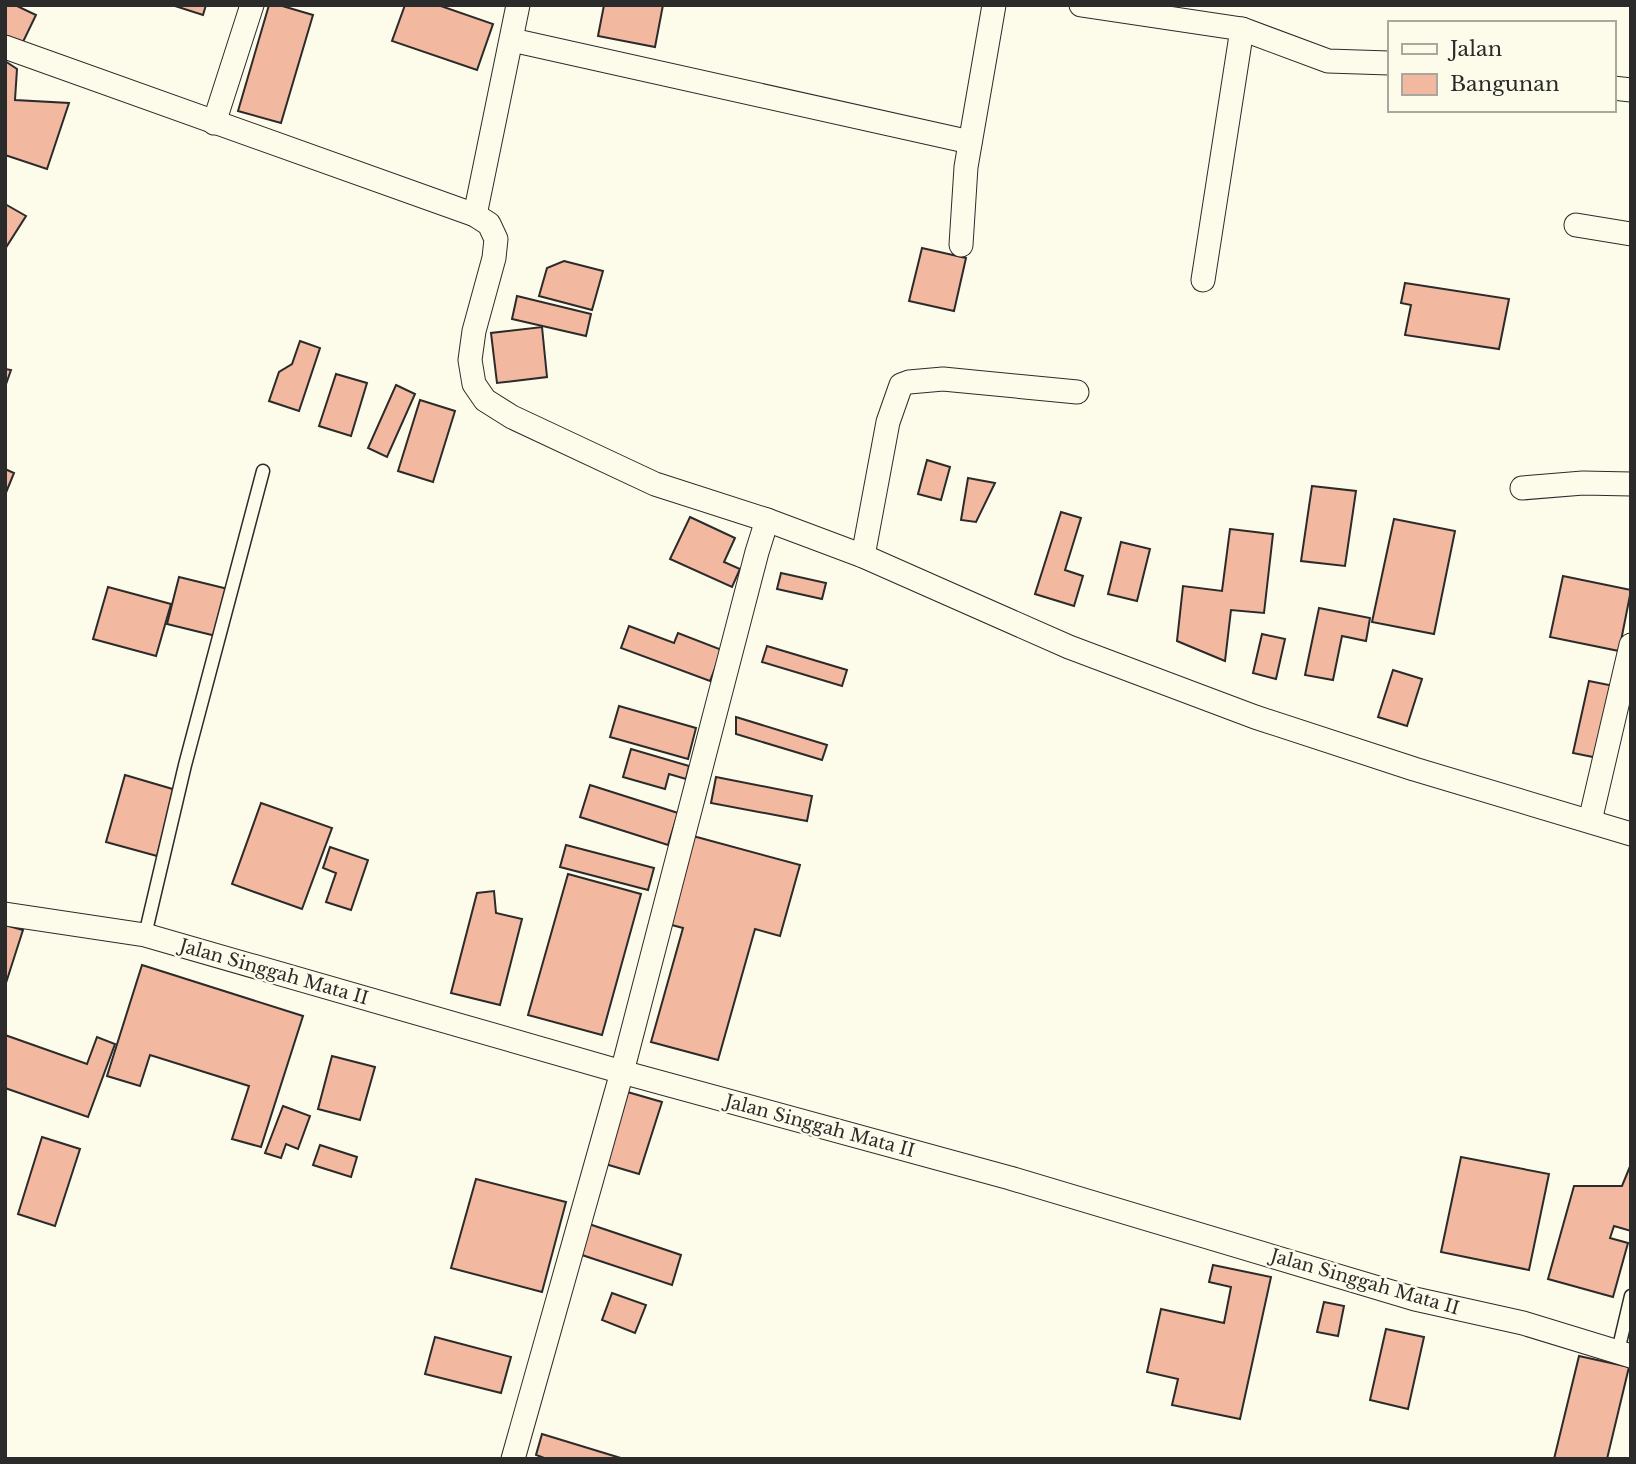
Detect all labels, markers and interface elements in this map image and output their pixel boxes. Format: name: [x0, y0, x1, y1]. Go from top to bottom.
legend: [1388, 21, 1615, 112]
text: Jalan: [1447, 36, 1502, 62]
text: Bangunan: [1450, 71, 1559, 97]
street label: Jalan Singgah Mata II: [175, 934, 371, 1010]
street label: Jalan Singgah Mata II: [721, 1090, 917, 1162]
street label: Jalan Singgah Mata II: [1266, 1244, 1462, 1320]

